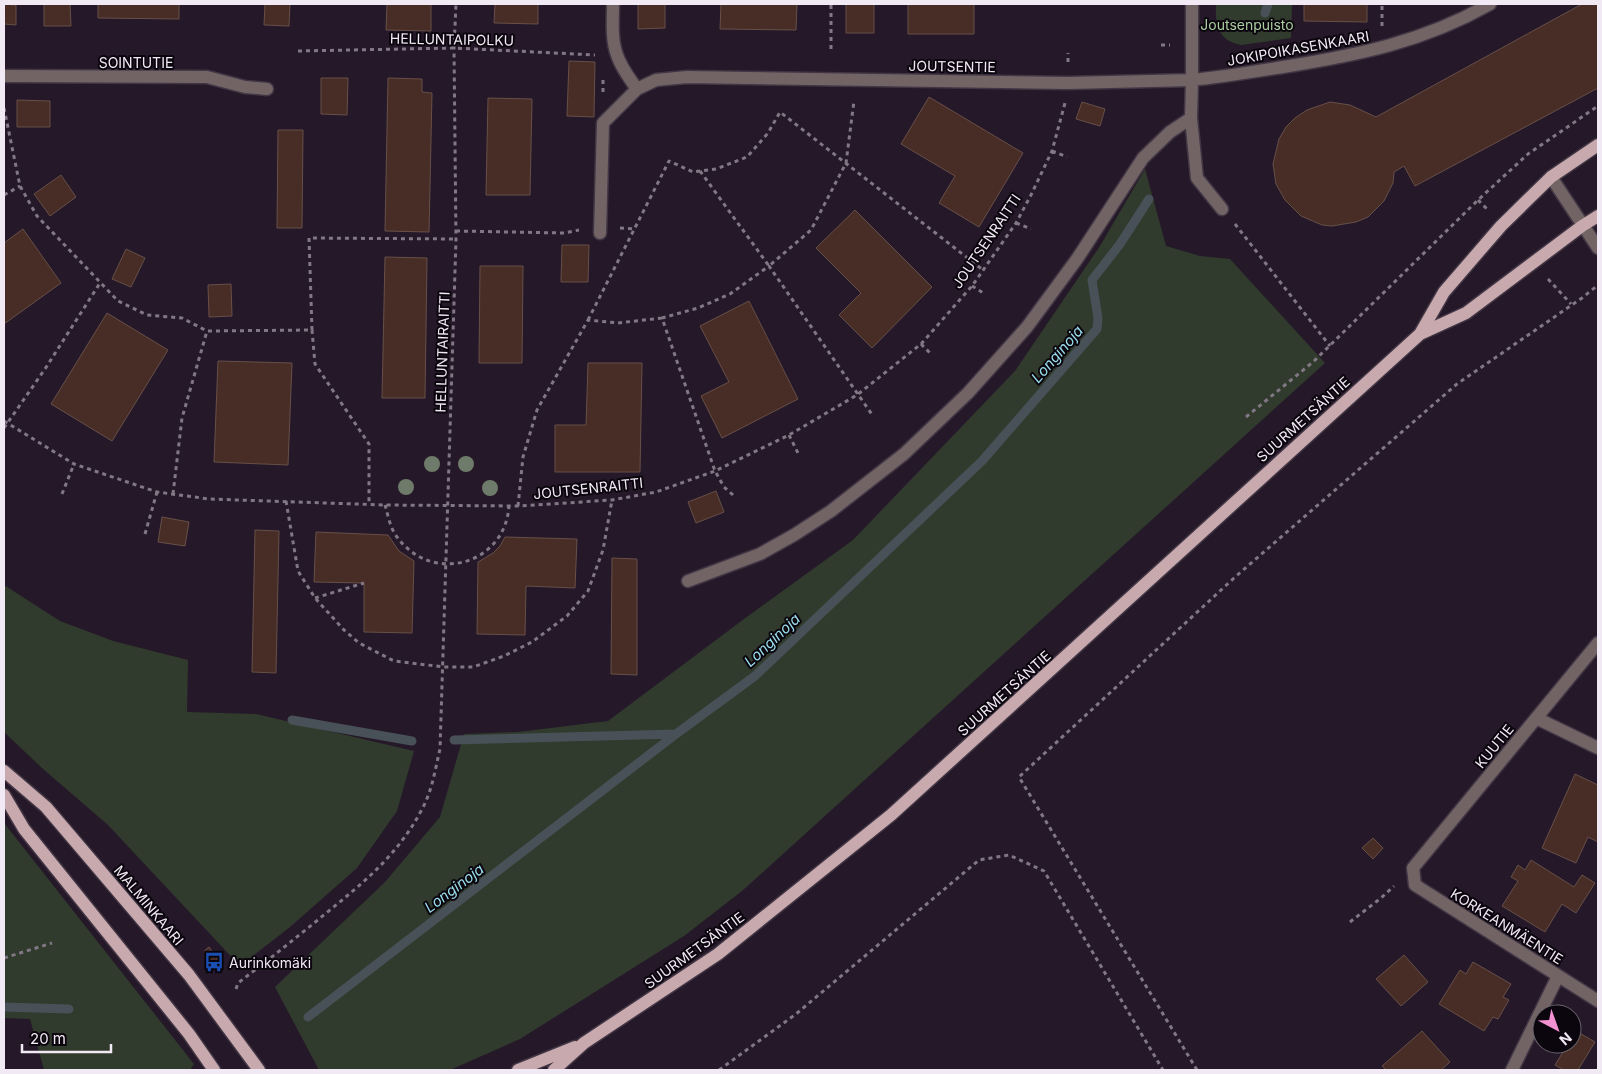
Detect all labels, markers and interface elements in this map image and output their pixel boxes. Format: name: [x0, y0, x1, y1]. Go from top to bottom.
park label: Joutsenpuisto: [1200, 16, 1294, 33]
street label: JOKIPOIKASENKAARI: [1226, 27, 1370, 69]
street label: HELLUNTAIPOLKU: [390, 29, 514, 49]
street label: SOINTUTIE: [99, 54, 173, 71]
street label: JOUTSENTIE: [908, 57, 996, 75]
street label: JOUTSENRAITTI: [948, 191, 1024, 291]
street label: HELLUNTAIRAITTI: [431, 291, 453, 413]
water label: Longinoja: [1027, 321, 1087, 387]
street label: SUURMETSÄNTIE: [1253, 373, 1353, 465]
street label: JOUTSENRAITTI: [532, 474, 644, 502]
water label: Longinoja: [740, 609, 804, 671]
street label: SUURMETSÄNTIE: [954, 647, 1054, 739]
street label: KUUTIE: [1471, 721, 1517, 771]
water label: Longinoja: [420, 859, 488, 917]
street label: MALMINKAARI: [111, 862, 187, 948]
street label: KORKEANMÄENTIE: [1448, 885, 1566, 967]
street label: SUURMETSÄNTIE: [641, 908, 747, 992]
bus stop icon: Aurinkomäki: [203, 951, 225, 973]
place label: Aurinkomäki: [229, 954, 311, 971]
north arrow: [1532, 1004, 1582, 1054]
scale bar: [22, 1022, 111, 1054]
text: 20 m: [30, 1029, 66, 1048]
text: N: [1556, 1029, 1575, 1049]

